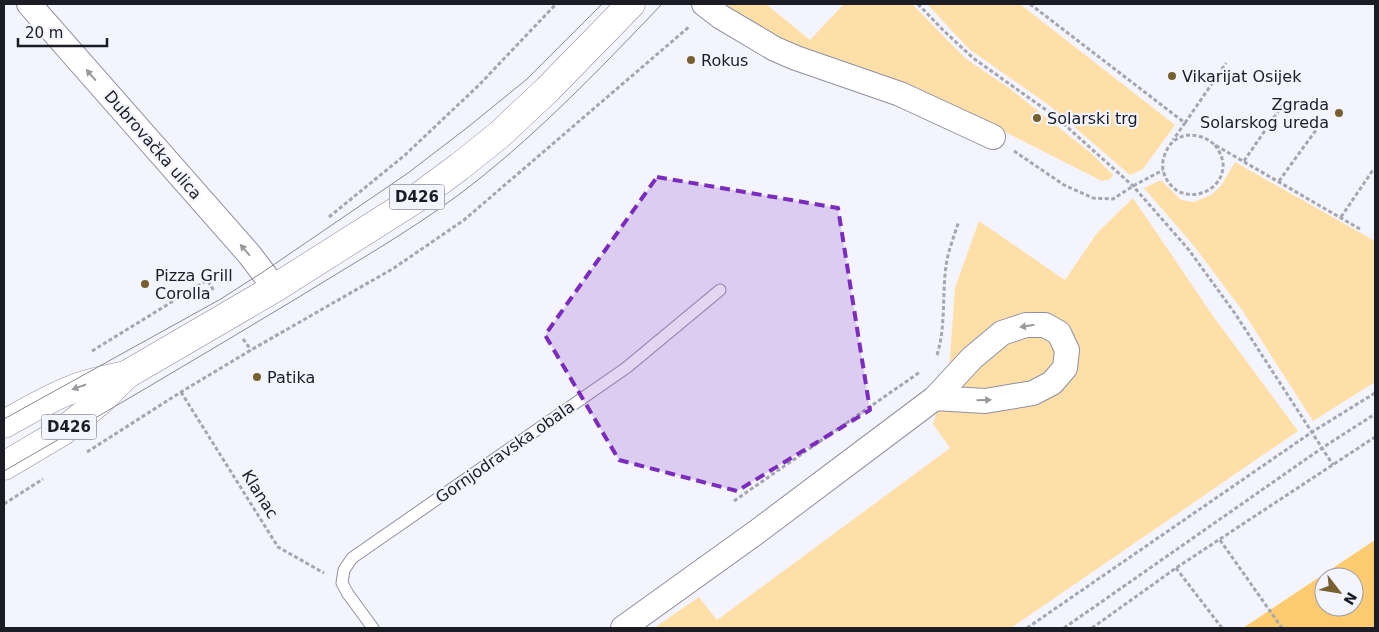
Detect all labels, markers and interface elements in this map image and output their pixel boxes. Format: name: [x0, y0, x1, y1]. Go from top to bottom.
scale bar: [18, 15, 106, 47]
text: 20 m: [25, 24, 63, 42]
place label: Rokus: [701, 51, 748, 70]
marker: Rokus: [685, 54, 697, 66]
place label: Vikarijat Osijek: [1182, 67, 1302, 86]
one-way arrow: [85, 69, 97, 81]
marker: Vikarijat Osijek: [1166, 70, 1178, 82]
street label: Dubrovačka ulica: [100, 87, 206, 203]
place label: Zgrada Solarskog ureda: [1200, 95, 1329, 132]
marker: Zgrada Solarskog ureda: [1333, 107, 1345, 119]
place label: Solarski trg: [1047, 109, 1138, 128]
marker: Solarski trg: [1031, 112, 1043, 124]
road number: D426: [390, 184, 444, 210]
one-way arrow: [239, 243, 250, 256]
place label: Pizza Grill Corolla: [155, 266, 233, 303]
marker: Pizza Grill Corolla: [139, 278, 151, 290]
one-way arrow: [1019, 323, 1035, 331]
place label: Patika: [267, 368, 315, 387]
marker: Patika: [251, 371, 263, 383]
one-way arrow: [71, 384, 86, 391]
one-way arrow: [976, 396, 992, 404]
street label: Gornjodravska obala: [432, 397, 578, 507]
road number: D426: [42, 414, 96, 440]
street label: Klanac: [238, 466, 282, 522]
north arrow: [1314, 567, 1364, 617]
text: N: [1340, 590, 1360, 608]

